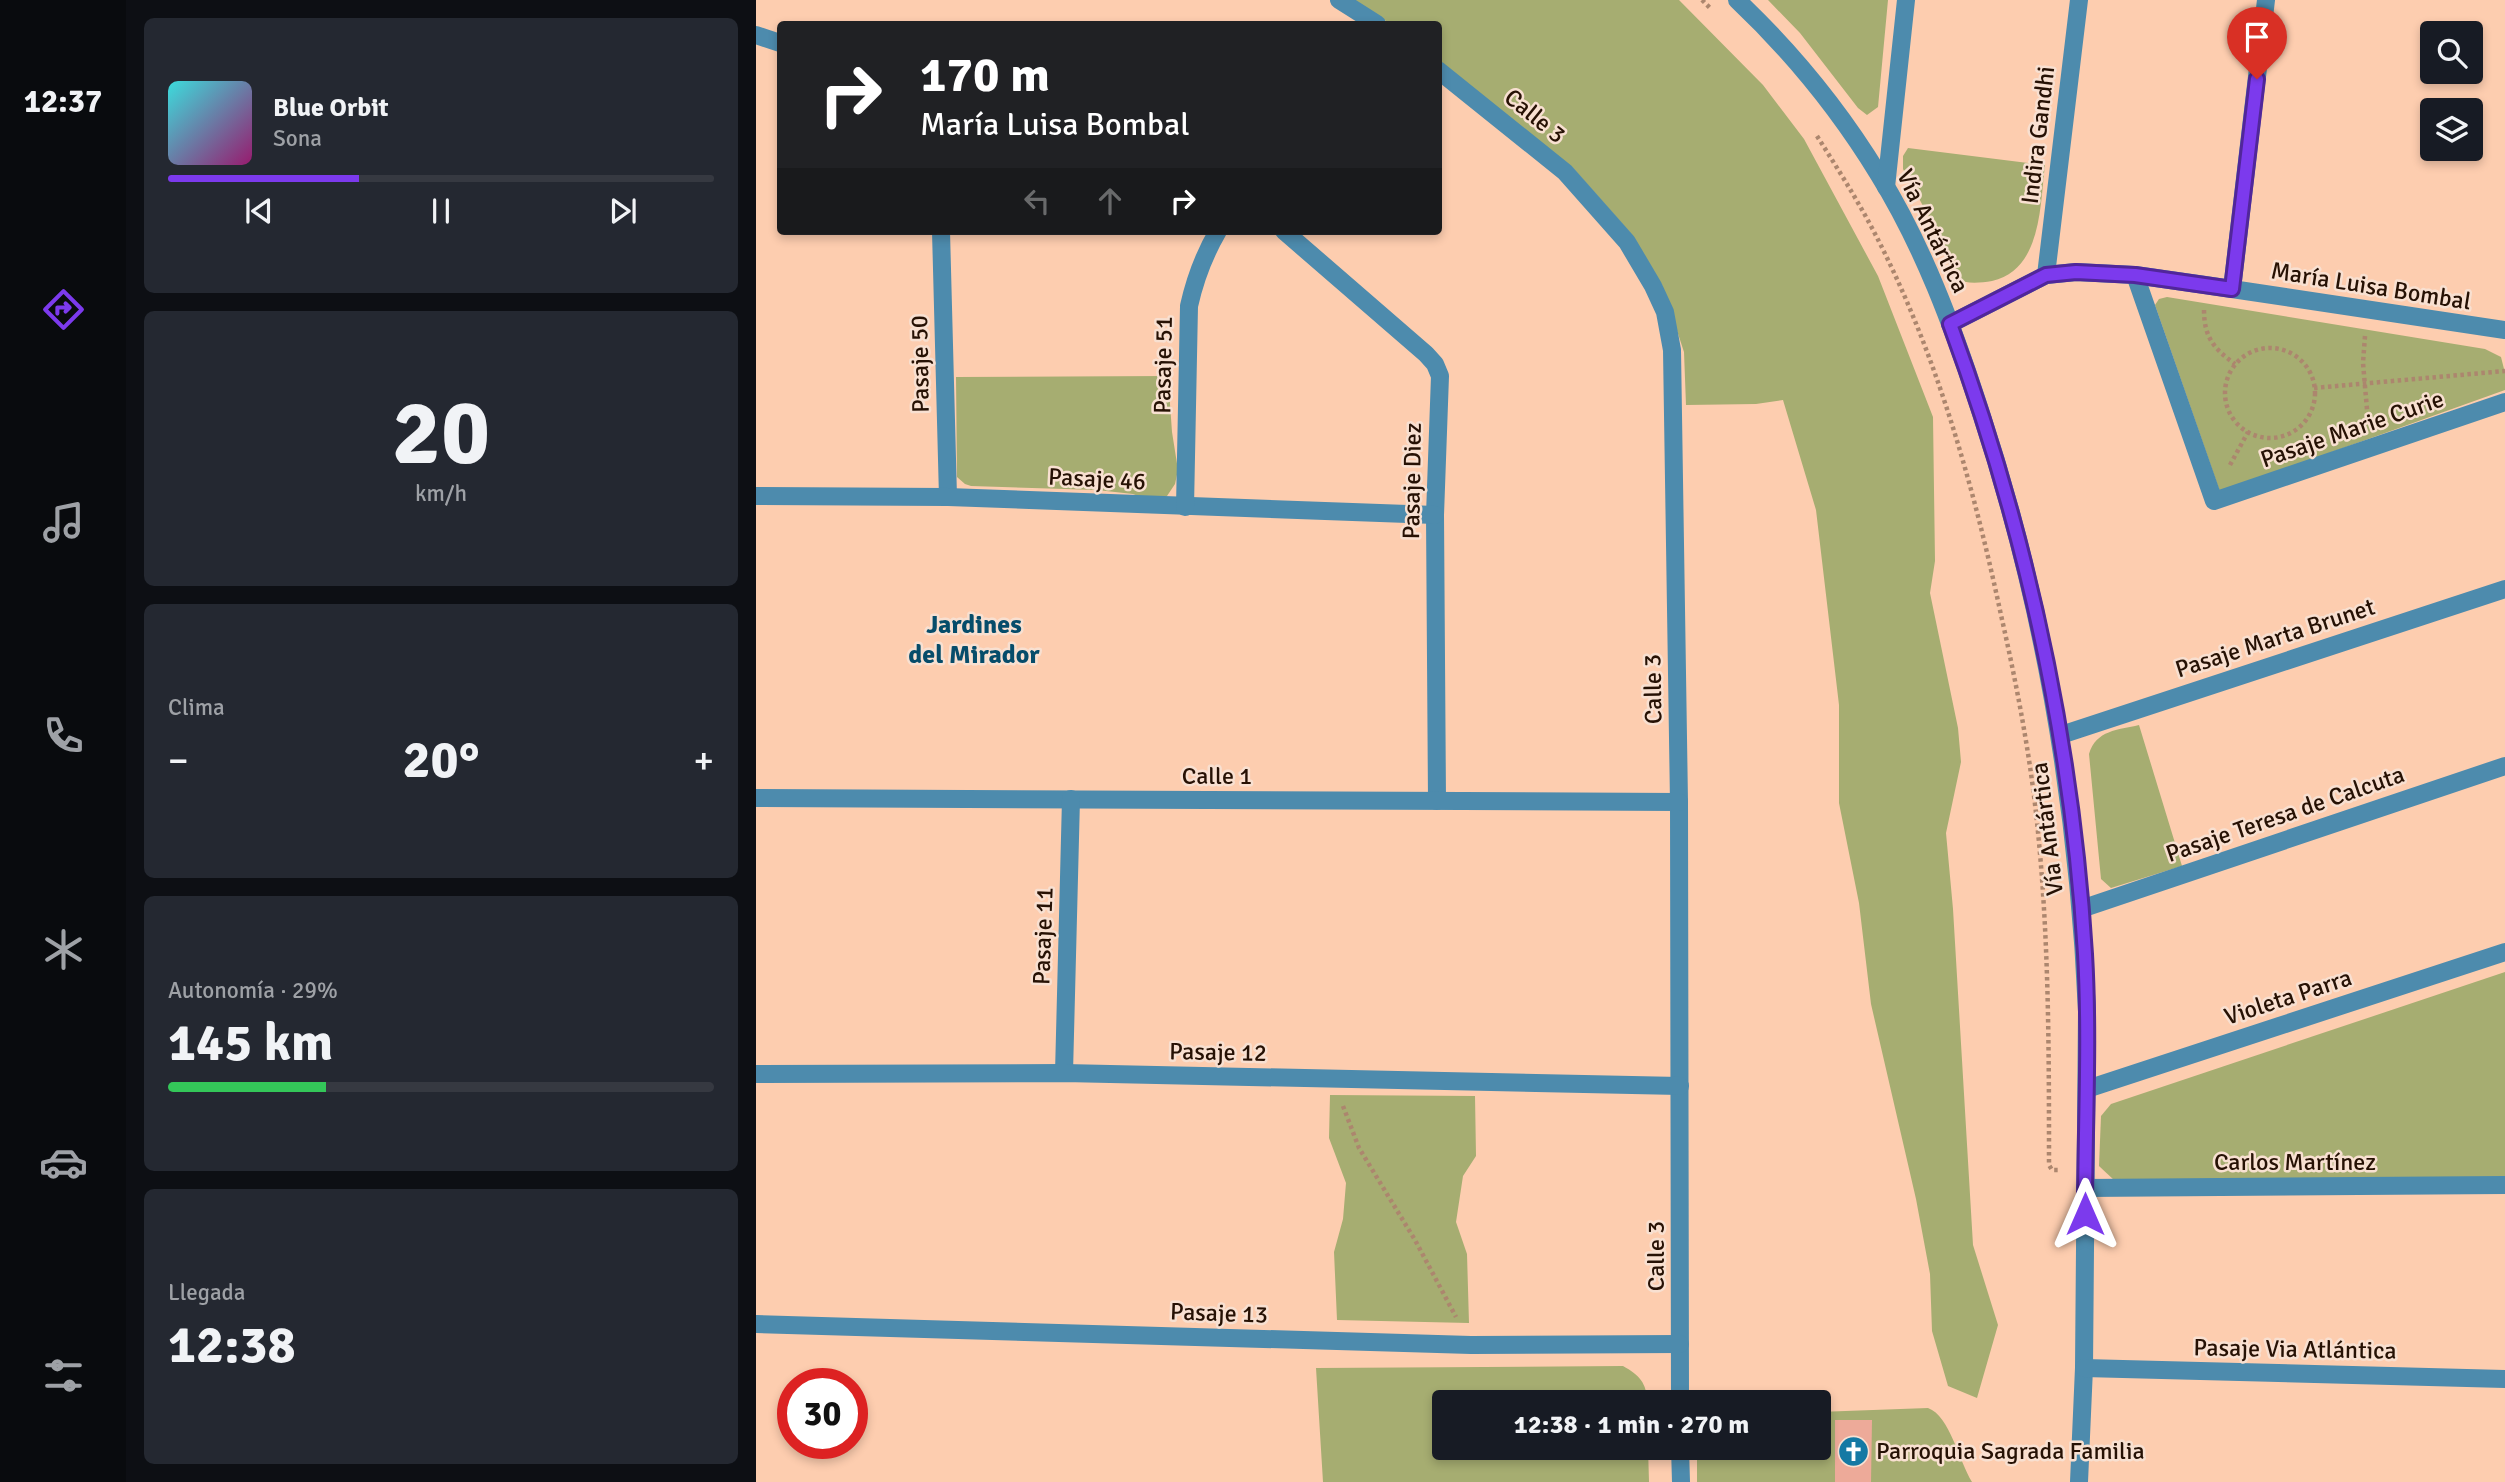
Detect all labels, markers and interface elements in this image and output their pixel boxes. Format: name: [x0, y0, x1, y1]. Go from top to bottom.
pin: [2227, 7, 2287, 79]
icon: arrive: [2238, 18, 2276, 56]
map controls: [2420, 21, 2483, 161]
button: search: [2420, 21, 2483, 84]
text: 170 m: [920, 45, 1050, 105]
icon: right: [805, 49, 896, 140]
street label: Indira Gandhi: [2015, 65, 2061, 205]
text: 12:37: [24, 82, 102, 121]
street label: Calle 3: [1498, 82, 1572, 150]
text: Blue Orbit: [273, 92, 389, 124]
button: layers: [2420, 98, 2483, 161]
text: María Luisa Bombal: [920, 105, 1190, 144]
text: Sona: [273, 124, 322, 153]
street label: Vía Antártica: [1890, 164, 1976, 298]
icon: left: [1018, 182, 1056, 220]
icon: ahead: [1091, 182, 1129, 220]
icon: right: [1164, 182, 1202, 220]
icon: previous: [240, 192, 278, 230]
icon: pause: [422, 192, 460, 230]
icon: next: [604, 192, 642, 230]
street label: María Luisa Bombal: [2269, 255, 2473, 317]
icon: directions: [39, 285, 88, 334]
street label: Pasaje 50: [904, 315, 936, 413]
street label: Pasaje 51: [1147, 316, 1179, 414]
text: 20: [392, 377, 490, 490]
street label: Pasaje Marie Curie: [2256, 384, 2448, 474]
street label: Pasaje Diez: [1396, 422, 1428, 540]
street label: Pasaje 46: [1047, 461, 1147, 497]
text: km/h: [415, 479, 467, 508]
icon: music: [39, 498, 88, 547]
street label: Pasaje Marta Brunet: [2171, 592, 2379, 684]
district label: Jardines del Mirador: [908, 609, 1040, 671]
street label: Calle 3: [1637, 654, 1669, 724]
text: Clima: [168, 693, 225, 722]
icon: phone: [39, 711, 88, 760]
text: 20°: [403, 728, 479, 792]
text: −: [168, 737, 189, 784]
text: +: [693, 737, 714, 784]
street label: Pasaje Teresa de Calcuta: [2162, 759, 2408, 869]
street label: Calle 1: [1182, 761, 1252, 791]
street label: Vía Antártica: [2024, 761, 2070, 897]
street label: Pasaje 11: [1026, 887, 1060, 985]
icon: climate: [39, 925, 88, 974]
street label: Violeta Parra: [2220, 962, 2356, 1032]
text: Autonomía · 29%: [168, 976, 338, 1005]
text: 145 km: [168, 1011, 333, 1075]
street label: Pasaje 12: [1169, 1036, 1267, 1068]
icon: car: [39, 1138, 88, 1187]
street label: Carlos Martínez: [2214, 1147, 2376, 1177]
position arrow: [2048, 1177, 2122, 1251]
street label: Calle 3: [1641, 1221, 1671, 1291]
text: Llegada: [168, 1278, 245, 1307]
street label: Pasaje 13: [1170, 1296, 1268, 1330]
text: 12:38: [168, 1313, 296, 1377]
street label: Pasaje Via Atlántica: [2193, 1332, 2397, 1366]
icon: filters: [39, 1351, 88, 1400]
speed limit sign: 30: [777, 1368, 868, 1459]
text: 12:38 · 1 min · 270 m: [1514, 1409, 1749, 1441]
church icon: Parroquia Sagrada Familia: [1836, 1434, 1870, 1468]
place label: Parroquia Sagrada Familia: [1876, 1436, 2145, 1466]

